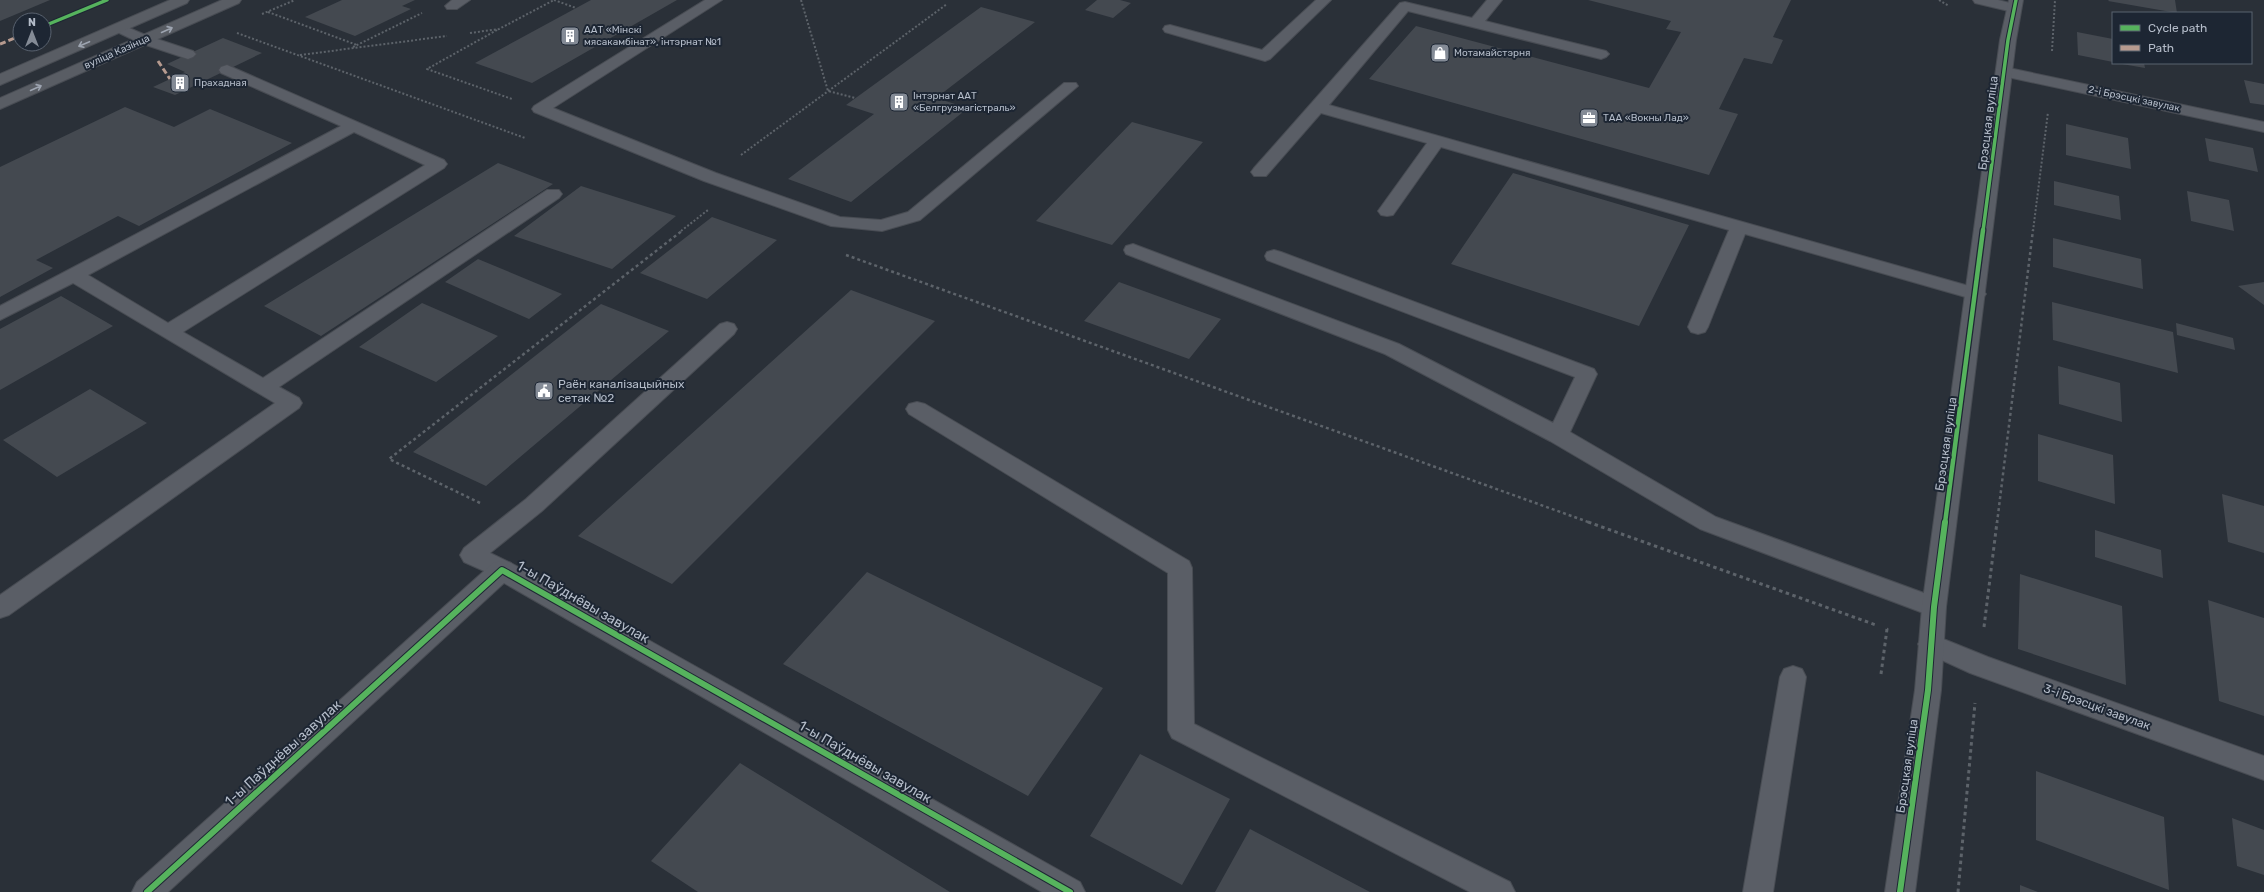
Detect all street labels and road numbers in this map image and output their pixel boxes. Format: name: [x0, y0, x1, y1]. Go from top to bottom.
street label: вуліца Казінца: [82, 32, 152, 72]
street label: Брэсцкая вуліца: [1975, 75, 2001, 171]
street label: 2-і Брэсцкі завулак: [2087, 83, 2181, 115]
street label: Брэсцкая вуліца: [1932, 396, 1960, 492]
street label: 1-ы Паўднёвы завулак: [513, 557, 653, 647]
street label: 3-і Брэсцкі завулак: [2042, 681, 2153, 733]
street label: 1-ы Паўднёвы завулак: [221, 696, 345, 810]
street label: 1-ы Паўднёвы завулак: [795, 717, 935, 807]
street label: Брэсцкая вуліца: [1893, 718, 1921, 814]

